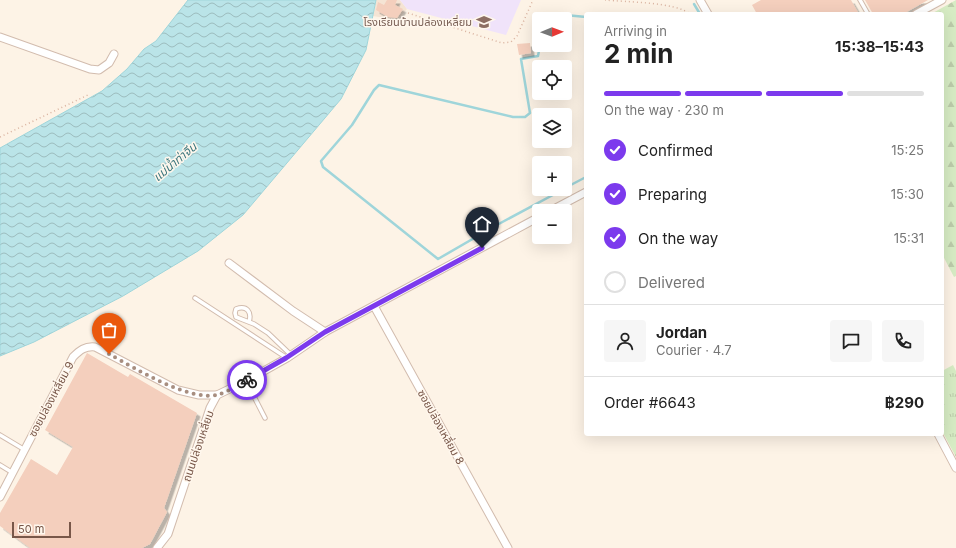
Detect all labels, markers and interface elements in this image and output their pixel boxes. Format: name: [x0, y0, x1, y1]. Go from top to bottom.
north arrow: [532, 12, 572, 52]
map controls: [532, 12, 572, 244]
school or university icon: โรงเรียนบ้านปล่องเหลี่ยม: [475, 13, 493, 31]
place label: โรงเรียนบ้านปล่องเหลี่ยม: [363, 14, 472, 29]
text: Arriving in: [604, 23, 667, 39]
text: 15:38–15:43: [835, 37, 924, 56]
text: 2 min: [604, 38, 674, 69]
button: locate: [532, 60, 572, 100]
text: On the way · 230 m: [604, 102, 724, 118]
button: layers: [532, 108, 572, 148]
water label: แม่น้ำท่าจีน: [149, 138, 200, 184]
icon: check: [604, 139, 626, 161]
text: Confirmed: [638, 141, 713, 160]
text: 15:25: [891, 142, 924, 158]
button: +: [532, 156, 572, 196]
icon: check: [604, 183, 626, 205]
text: Preparing: [638, 185, 707, 204]
text: 15:30: [891, 186, 924, 202]
button: −: [532, 204, 572, 244]
pin: [465, 207, 499, 248]
icon: home: [471, 213, 493, 235]
icon: check: [604, 227, 626, 249]
text: On the way: [638, 229, 718, 248]
text: 15:31: [894, 230, 924, 246]
text: Delivered: [638, 273, 705, 292]
pin: [92, 313, 126, 354]
icon: bag: [98, 319, 120, 341]
button: person: [604, 320, 646, 362]
button: chat: [830, 320, 872, 362]
button: phone: [882, 320, 924, 362]
text: Jordan: [656, 323, 707, 342]
text: Courier · 4.7: [656, 342, 732, 358]
street label: ซอยปล่องเหลี่ยม 9: [24, 358, 77, 439]
courier: [227, 360, 267, 400]
icon: bike: [236, 369, 258, 391]
street label: ซอยปล่องเหลี่ยม 8: [415, 387, 468, 467]
text: Order #6643: [604, 393, 696, 412]
text: ฿290: [885, 393, 924, 412]
street label: ถนนปล่องเหลี่ยม: [178, 408, 217, 484]
scale bar: [12, 520, 71, 539]
text: 50 m: [18, 522, 44, 536]

